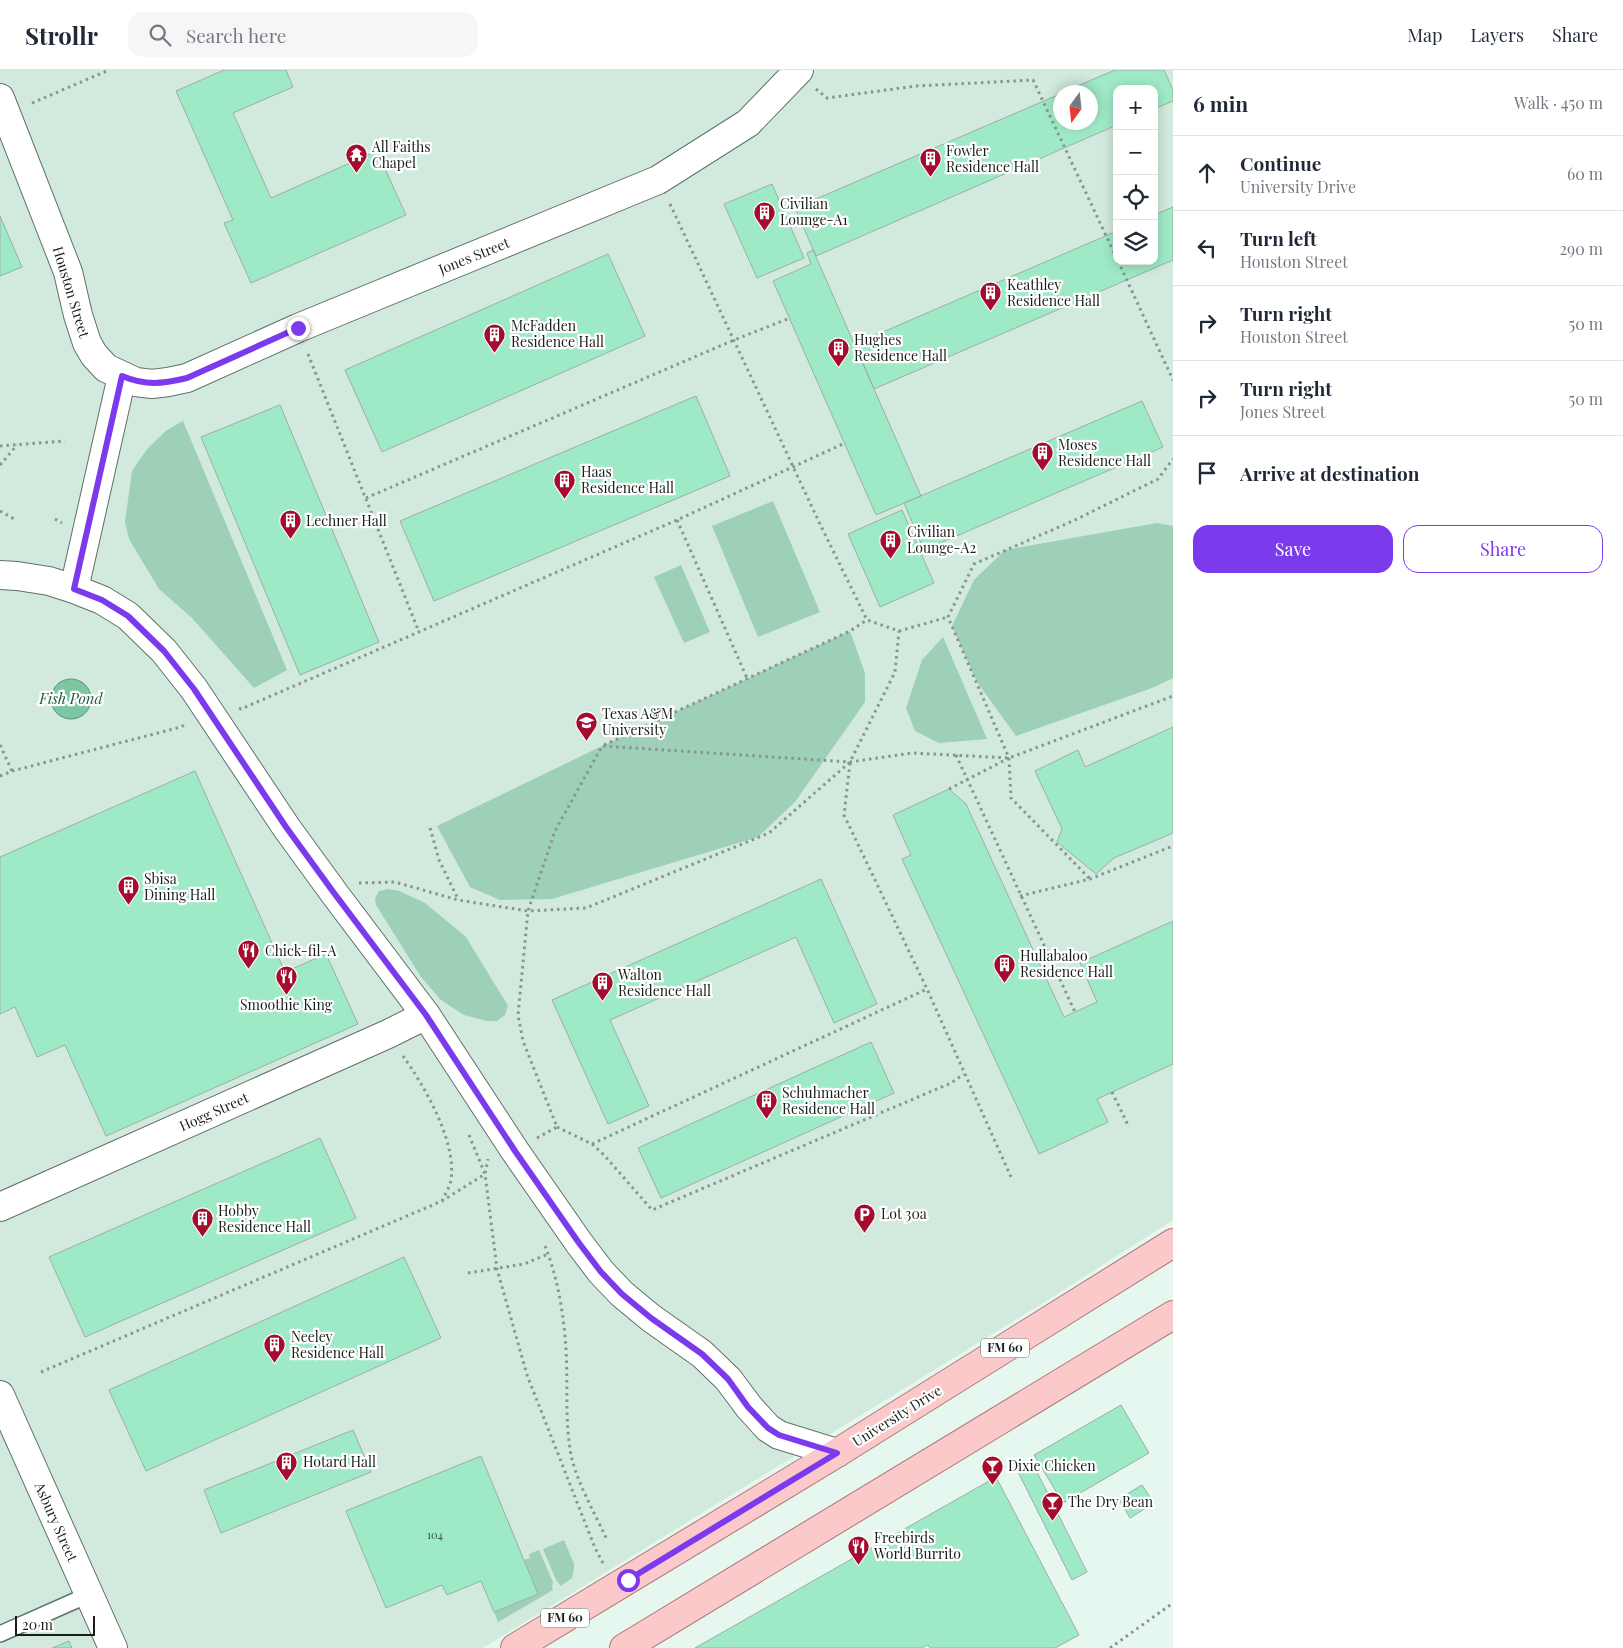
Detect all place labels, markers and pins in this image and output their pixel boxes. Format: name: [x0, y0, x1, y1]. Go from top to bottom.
place label: All Faiths Chapel: [371, 137, 431, 172]
place label: Fowler Residence Hall: [946, 141, 1039, 176]
temple icon: All Faiths Chapel: [344, 143, 368, 174]
building icon: Fowler Residence Hall: [918, 147, 942, 178]
place label: Civilian Lounge-A1: [780, 194, 848, 229]
building icon: Civilian Lounge-A1: [752, 200, 776, 231]
place label: Keathley Residence Hall: [1007, 275, 1100, 310]
building icon: Keathley Residence Hall: [979, 281, 1003, 312]
place label: McFadden Residence Hall: [511, 316, 604, 351]
building icon: McFadden Residence Hall: [483, 322, 507, 353]
place label: Hughes Residence Hall: [854, 330, 947, 365]
building icon: Hughes Residence Hall: [826, 336, 850, 367]
place label: Moses Residence Hall: [1058, 435, 1151, 470]
building icon: Moses Residence Hall: [1030, 441, 1054, 472]
place label: Haas Residence Hall: [581, 462, 674, 497]
building icon: Haas Residence Hall: [553, 468, 577, 499]
building icon: Lechner Hall: [278, 509, 302, 540]
place label: Lechner Hall: [306, 511, 387, 530]
place label: Civilian Lounge-A2: [907, 522, 976, 557]
building icon: Civilian Lounge-A2: [879, 528, 903, 559]
place label: Texas A&M University: [602, 704, 673, 739]
school or university icon: Texas A&M University: [574, 710, 598, 741]
place label: Sbisa Dining Hall: [144, 869, 215, 904]
building icon: Sbisa Dining Hall: [116, 875, 140, 906]
restaurant icon: Chick-fil-A: [237, 939, 261, 970]
place label: Chick-fil-A: [265, 941, 337, 960]
place label: Hullabaloo Residence Hall: [1020, 946, 1113, 981]
building icon: Hullabaloo Residence Hall: [992, 952, 1016, 983]
restaurant icon: Smoothie King: [274, 965, 298, 996]
place label: Walton Residence Hall: [617, 965, 711, 1000]
building icon: Walton Residence Hall: [590, 971, 614, 1002]
place label: Smoothie King: [240, 995, 333, 1014]
place label: Schuhmacher Residence Hall: [782, 1083, 875, 1118]
building icon: Schuhmacher Residence Hall: [754, 1089, 778, 1120]
place label: Hobby Residence Hall: [218, 1201, 311, 1236]
parking icon: Lot 30a: [853, 1202, 877, 1233]
place label: Lot 30a: [881, 1204, 927, 1223]
building icon: Hobby Residence Hall: [190, 1207, 214, 1238]
place label: Neeley Residence Hall: [291, 1327, 384, 1362]
building icon: Neeley Residence Hall: [263, 1333, 287, 1364]
building icon: Hotard Hall: [275, 1450, 299, 1481]
place label: Hotard Hall: [303, 1452, 376, 1471]
bar icon: Dixie Chicken: [980, 1454, 1004, 1485]
place label: Dixie Chicken: [1008, 1456, 1096, 1475]
bar icon: The Dry Bean: [1040, 1490, 1064, 1521]
place label: The Dry Bean: [1068, 1492, 1154, 1511]
place label: Freebirds World Burrito: [873, 1528, 961, 1563]
restaurant icon: Freebirds World Burrito: [846, 1534, 870, 1565]

